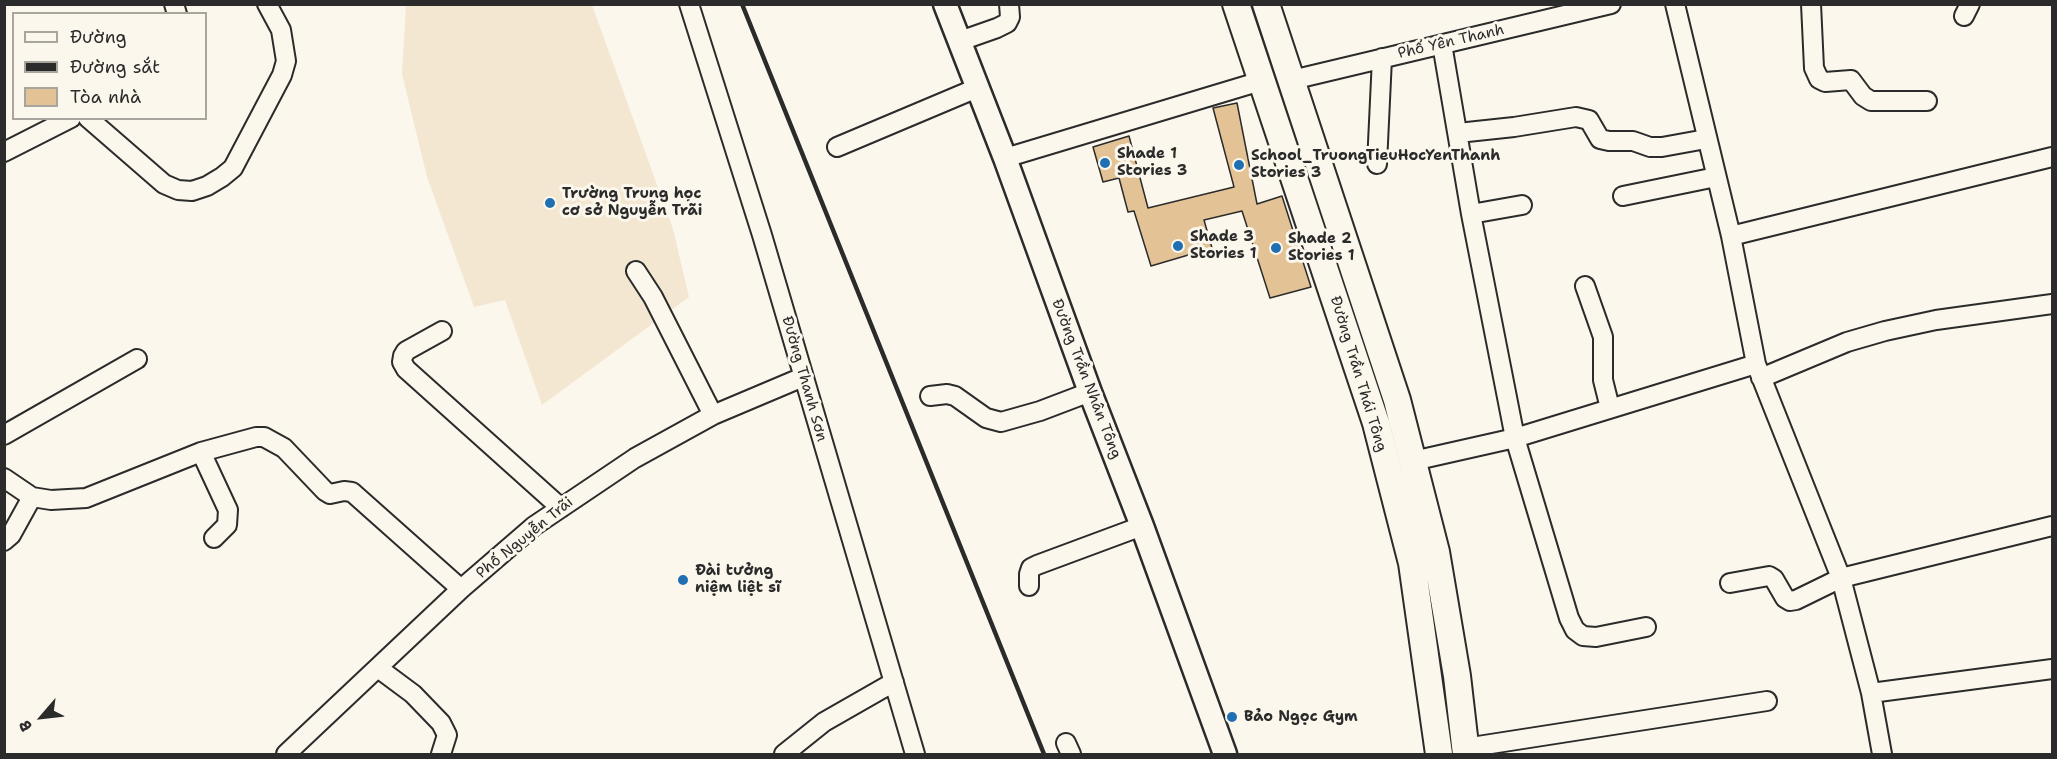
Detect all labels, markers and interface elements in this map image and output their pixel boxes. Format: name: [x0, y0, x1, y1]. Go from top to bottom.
legend: [12, 12, 207, 120]
street label: Phố Yên Thanh: [1396, 21, 1506, 63]
text: Đường: [70, 25, 127, 49]
text: Đường sắt: [70, 55, 160, 79]
text: Tòa nhà: [70, 85, 141, 109]
place label: Shade 1 Stories 3: [1117, 145, 1187, 180]
place label: School_TruongTieuHocYenThanh Stories 3: [1251, 147, 1500, 182]
marker: Shade 1 Stories 3: [1098, 156, 1112, 170]
marker: School_TruongTieuHocYenThanh Stories 3: [1232, 158, 1246, 172]
place label: Trường Trung học cơ sở Nguyễn Trãi: [562, 185, 702, 220]
marker: Trường Trung học cơ sở Nguyễn Trãi: [543, 196, 557, 210]
place label: Shade 3 Stories 1: [1190, 228, 1257, 263]
place label: Shade 2 Stories 1: [1288, 230, 1355, 265]
marker: Shade 3 Stories 1: [1171, 239, 1185, 253]
marker: Shade 2 Stories 1: [1269, 241, 1283, 255]
street label: Đường Trần Thái Tông: [1326, 294, 1390, 454]
street label: Đường Trần Nhân Tông: [1047, 297, 1125, 461]
street label: Đường Thanh Sơn: [777, 314, 831, 444]
street label: Phố Nguyễn Trãi: [473, 493, 577, 583]
place label: Đài tưởng niệm liệt sĩ: [695, 562, 781, 597]
marker: Đài tưởng niệm liệt sĩ: [676, 573, 690, 587]
north arrow: [12, 687, 72, 747]
place label: Bảo Ngọc Gym: [1244, 708, 1358, 726]
marker: Bảo Ngọc Gym: [1225, 710, 1239, 724]
text: B: [14, 716, 37, 735]

